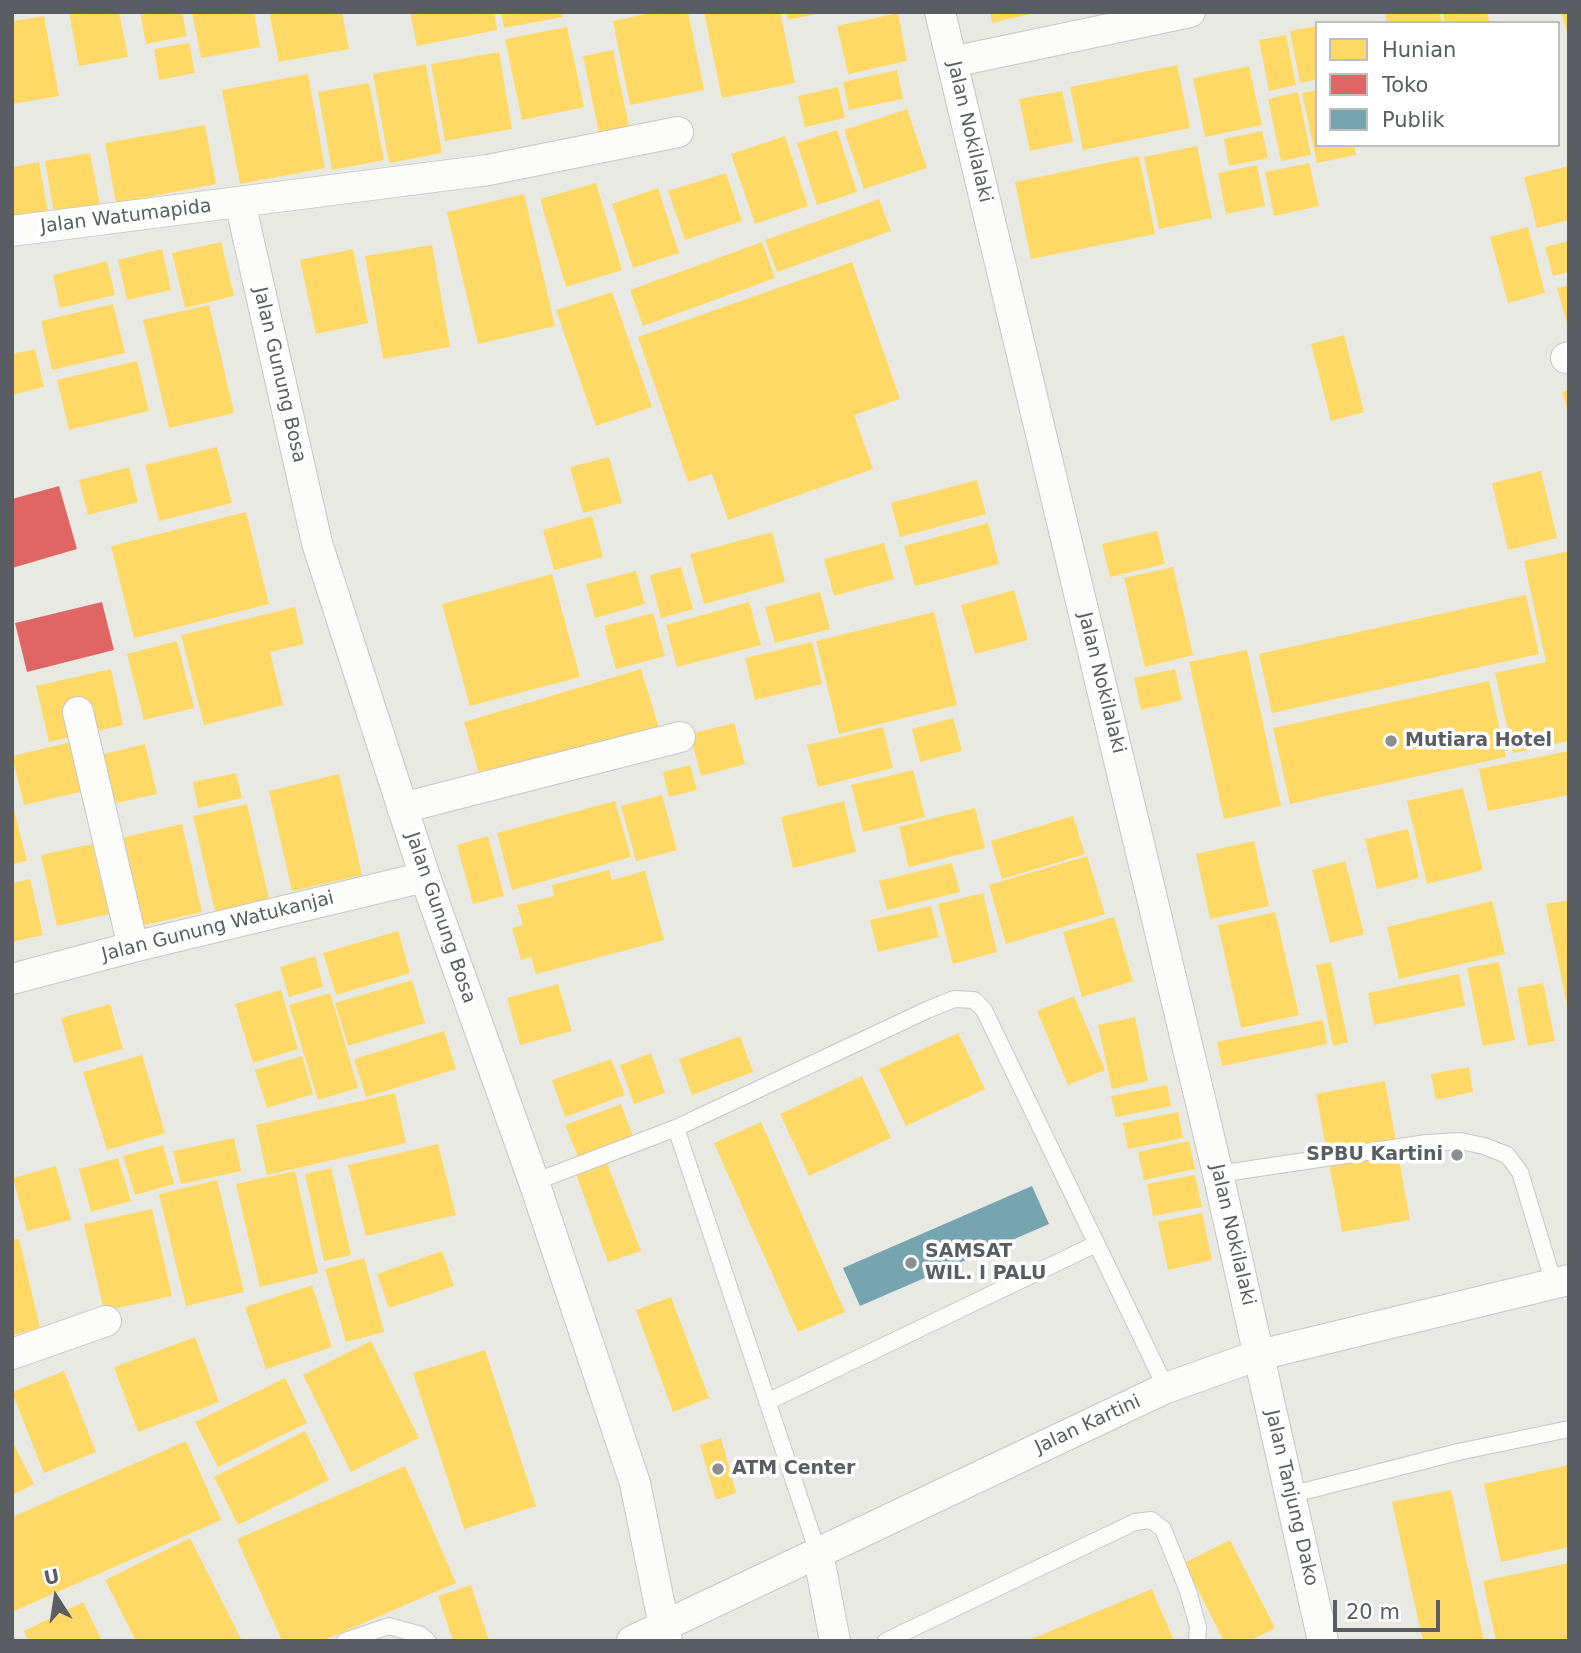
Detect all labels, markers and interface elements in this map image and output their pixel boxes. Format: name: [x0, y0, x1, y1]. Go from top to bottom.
legend: [1315, 21, 1560, 147]
text: Hunian: [1382, 38, 1456, 62]
street label: Jalan Nokilalaki: [942, 59, 996, 205]
text: Toko: [1382, 73, 1428, 97]
text: Publik: [1382, 108, 1445, 132]
street label: Jalan Watumapida: [39, 195, 213, 239]
street label: Jalan Gunung Bosa: [248, 285, 310, 465]
street label: Jalan Nokilalaki: [1072, 610, 1130, 756]
place label: Mutiara Hotel: [1405, 730, 1552, 752]
marker: Mutiara Hotel: [1383, 733, 1399, 749]
street label: Jalan Gunung Bosa: [400, 829, 480, 1007]
street label: Jalan Gunung Watukanjai: [100, 887, 336, 967]
place label: SPBU Kartini: [1306, 1144, 1443, 1166]
marker: SPBU Kartini: [1449, 1147, 1465, 1163]
street label: Jalan Nokilalaki: [1205, 1162, 1259, 1308]
place label: SAMSAT WIL. I PALU: [925, 1241, 1046, 1285]
marker: SAMSAT WIL. I PALU: [903, 1255, 919, 1271]
street label: Jalan Kartini: [1032, 1391, 1144, 1459]
street label: Jalan Tanjung Dako: [1260, 1408, 1322, 1588]
place label: ATM Center: [732, 1458, 855, 1480]
marker: ATM Center: [710, 1461, 726, 1477]
north arrow: [21, 1562, 91, 1632]
text: U: [42, 1564, 61, 1589]
scale bar: [1336, 1586, 1443, 1630]
text: 20 m: [1346, 1600, 1400, 1624]

